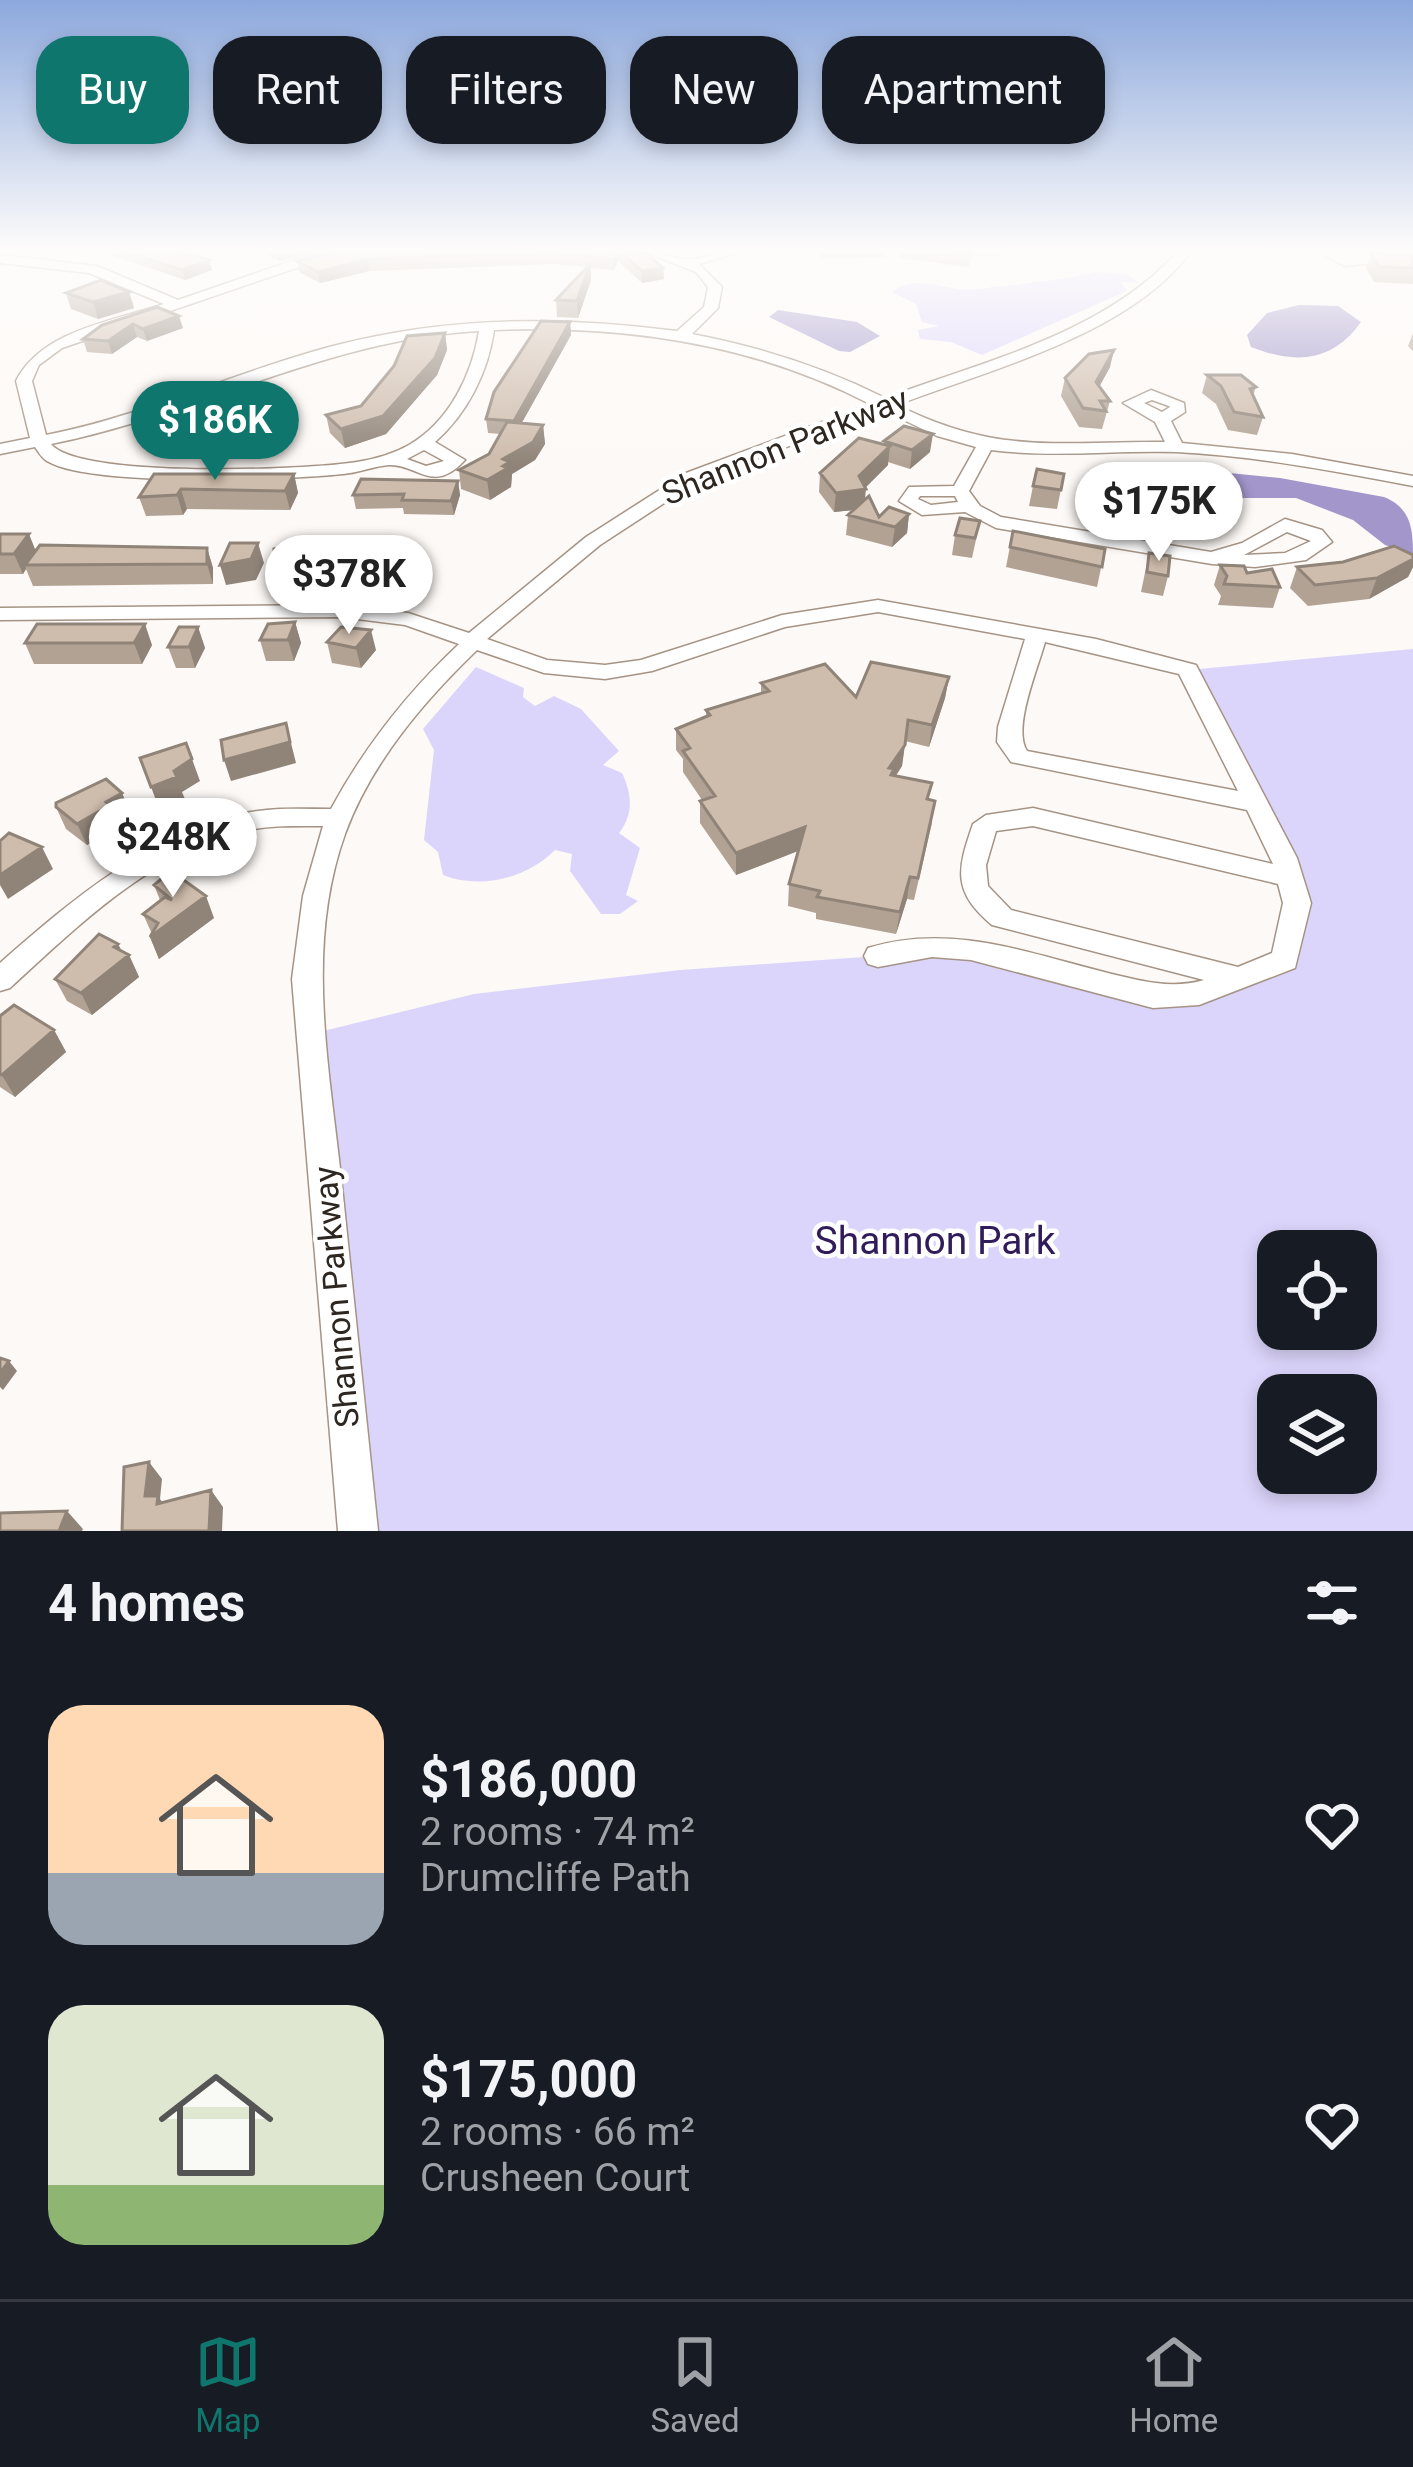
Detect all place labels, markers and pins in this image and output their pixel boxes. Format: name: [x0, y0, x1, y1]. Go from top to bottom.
pin: $186K: [131, 381, 299, 483]
pin: $175K: [1075, 462, 1243, 564]
pin: $378K: [265, 535, 433, 637]
pin: $248K: [89, 798, 257, 900]

